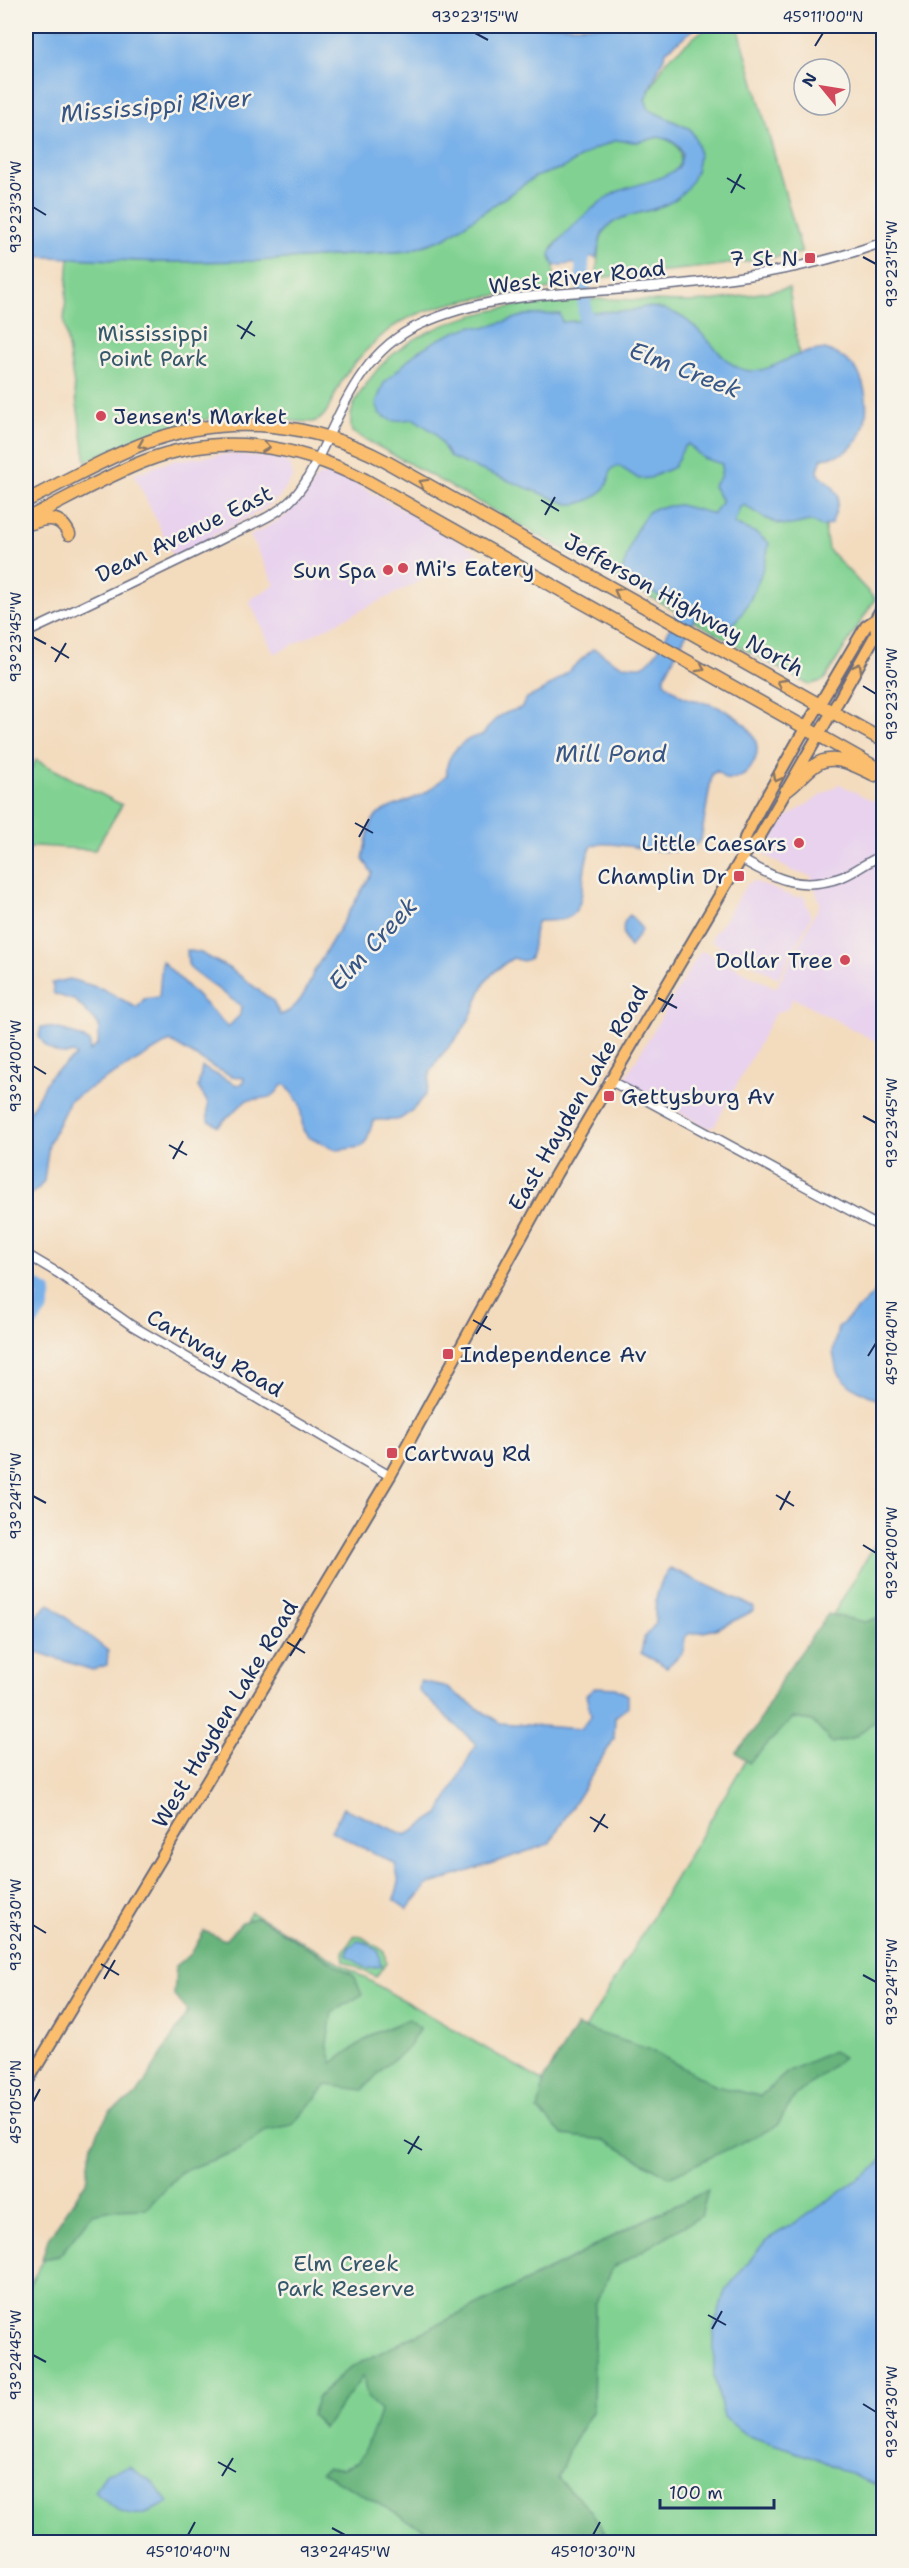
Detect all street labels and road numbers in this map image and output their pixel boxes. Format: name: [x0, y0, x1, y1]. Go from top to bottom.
street label: West River Road: [487, 253, 667, 301]
street label: Dean Avenue East: [91, 479, 277, 589]
street label: Jefferson Highway North: [559, 527, 809, 683]
street label: East Hayden Lake Road: [502, 980, 655, 1216]
street label: Cartway Road: [141, 1302, 289, 1404]
street label: West Hayden Lake Road: [145, 1595, 305, 1833]

